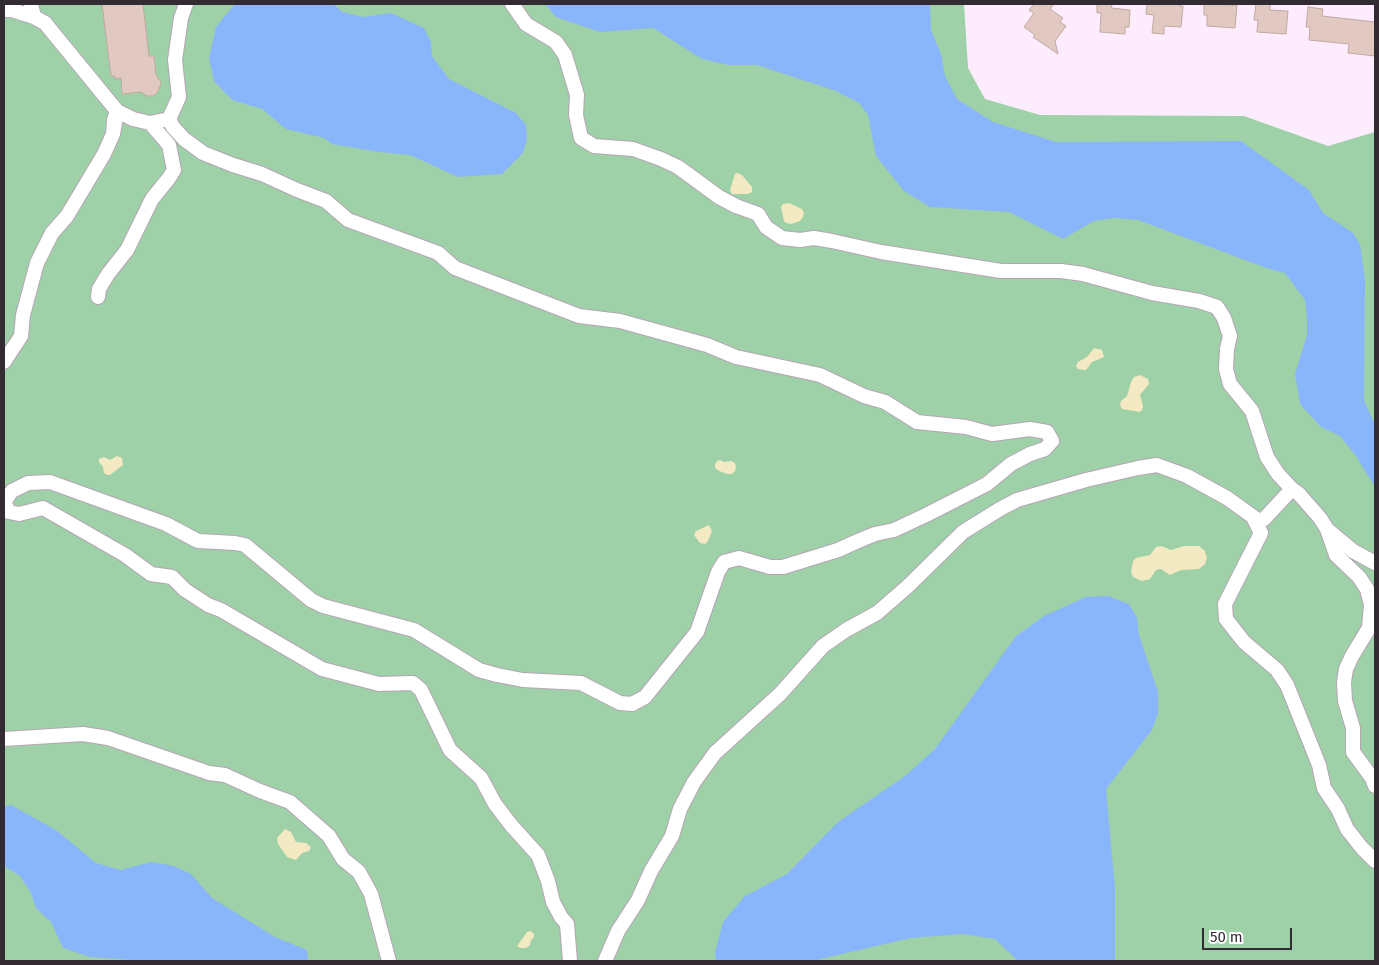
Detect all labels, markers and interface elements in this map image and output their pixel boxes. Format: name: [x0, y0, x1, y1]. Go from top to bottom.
scale bar: [1204, 918, 1294, 950]
text: 50 m: [1210, 928, 1243, 946]

